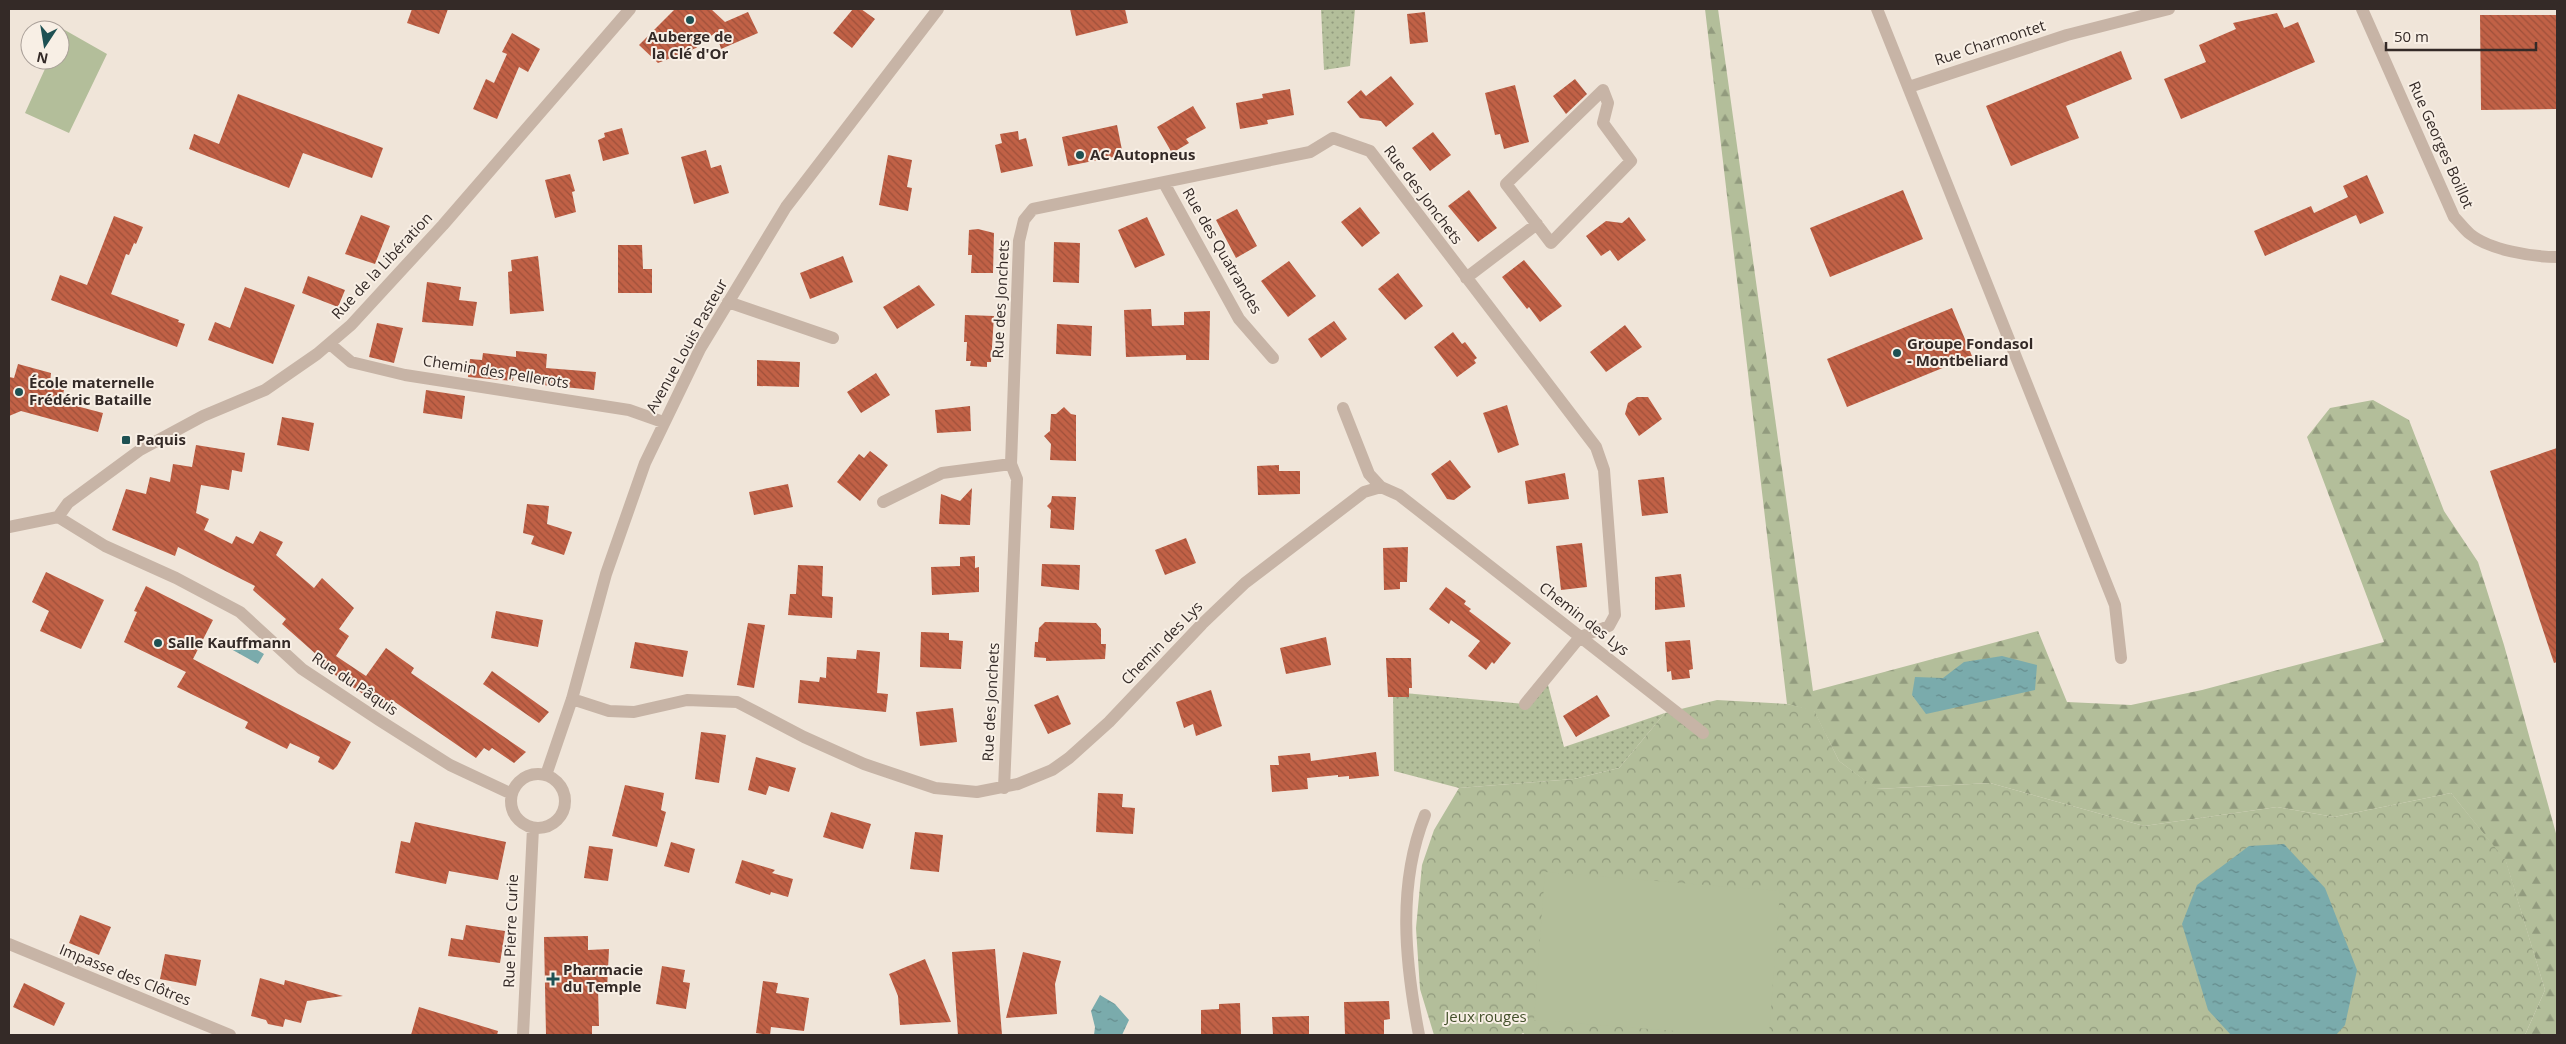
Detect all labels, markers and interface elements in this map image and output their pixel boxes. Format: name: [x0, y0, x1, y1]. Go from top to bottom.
marker: Auberge de la Clé d'Or: [684, 14, 696, 26]
street label: Rue Charmontet: [1932, 15, 2048, 69]
north arrow: [20, 20, 70, 70]
scale bar: [2386, 20, 2536, 52]
place label: Auberge de la Clé d'Or: [648, 26, 733, 63]
text: 50 m: [2394, 26, 2429, 46]
text: N: [35, 48, 50, 69]
street label: Rue Georges Boillot: [2405, 78, 2479, 211]
street label: Rue des Jonchets: [1380, 141, 1468, 248]
place label: AC Autopneus: [1090, 144, 1195, 164]
marker: AC Autopneus: [1074, 149, 1086, 161]
street label: Rue des Quatrandes: [1179, 184, 1267, 317]
street label: Rue de la Libération: [326, 208, 436, 323]
street label: Rue des Jonchets: [987, 239, 1013, 359]
street label: Avenue Louis Pasteur: [641, 275, 731, 416]
place label: Groupe Fondasol - Montbeliard: [1907, 333, 2033, 370]
marker: Groupe Fondasol - Montbeliard: [1891, 347, 1903, 359]
street label: Chemin des Pellerots: [422, 350, 571, 392]
place label: École maternelle Frédéric Bataille: [29, 372, 155, 409]
marker: École maternelle Frédéric Bataille: [13, 386, 25, 398]
place label: Paquis: [136, 429, 186, 449]
marker: Paquis: [120, 434, 132, 446]
street label: Chemin des Lys: [1536, 577, 1634, 660]
street label: Chemin des Lys: [1116, 596, 1206, 688]
place label: Salle Kauffmann: [168, 632, 291, 652]
marker: Salle Kauffmann: [152, 637, 164, 649]
street label: Rue des Jonchets: [977, 642, 1003, 762]
street label: Rue du Pâquis: [309, 647, 402, 719]
street label: Rue Pierre Curie: [498, 874, 522, 988]
street label: Impasse des Clôtres: [57, 939, 194, 1010]
place label: Pharmacie du Temple: [563, 959, 643, 996]
marker: Pharmacie du Temple: [547, 973, 559, 985]
park label: Jeux rouges: [1443, 1006, 1527, 1026]

